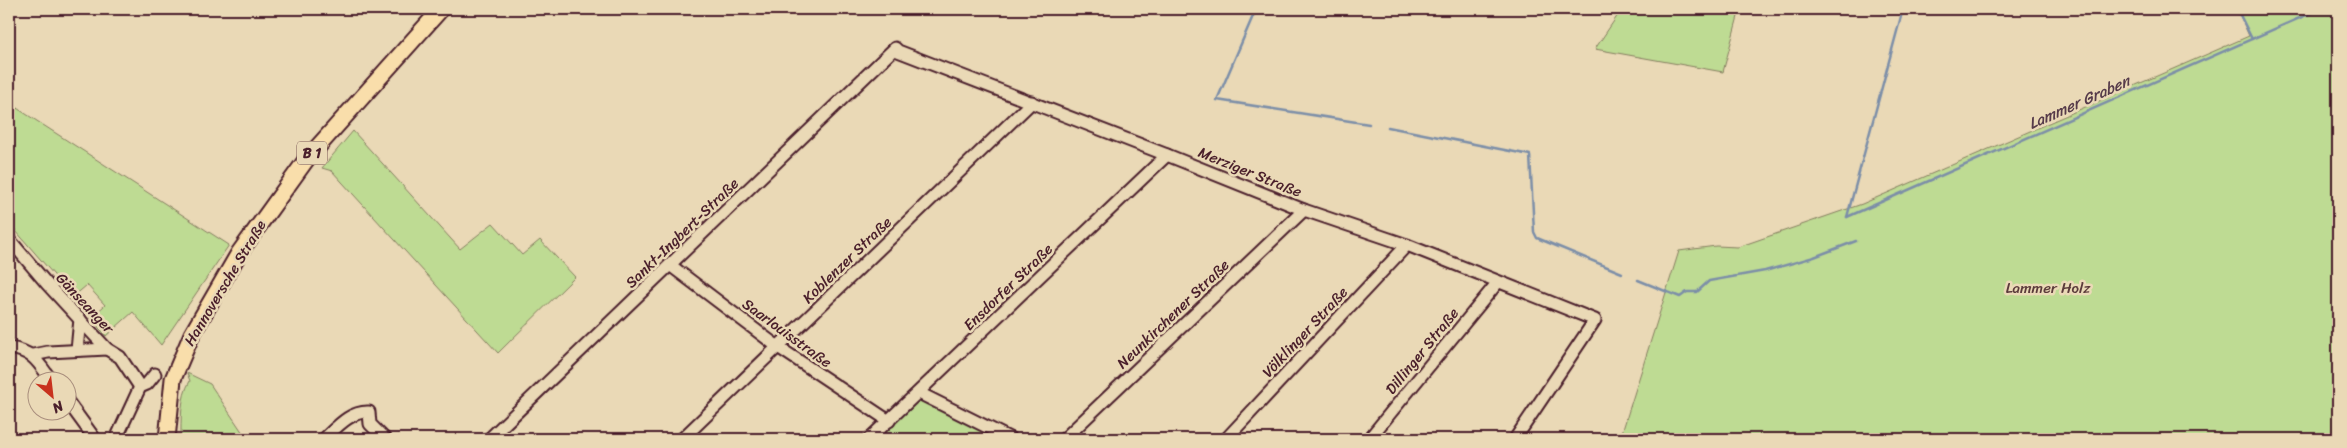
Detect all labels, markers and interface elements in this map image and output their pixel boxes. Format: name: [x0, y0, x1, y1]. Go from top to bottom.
water label: Lammer Graben: [2023, 66, 2137, 137]
street label: Merziger Straße: [1194, 139, 1306, 205]
road number: B 1: [297, 142, 327, 164]
street label: Sankt-Ingbert-Straße: [619, 171, 745, 295]
street label: Koblenzer Straße: [796, 210, 898, 310]
street label: Hannoversche Straße: [177, 215, 273, 351]
street label: Ensdorfer Straße: [957, 237, 1059, 337]
street label: Neunkirchener Straße: [1110, 253, 1236, 375]
street label: Gänseanger: [50, 266, 121, 340]
park label: Lammer Holz: [2006, 275, 2091, 301]
street label: Völklinger Straße: [1256, 280, 1355, 384]
street label: Saarlouisstraße: [737, 291, 838, 375]
street label: Dillinger Straße: [1379, 301, 1466, 400]
north arrow: [28, 370, 78, 420]
text: N: [47, 393, 69, 420]

